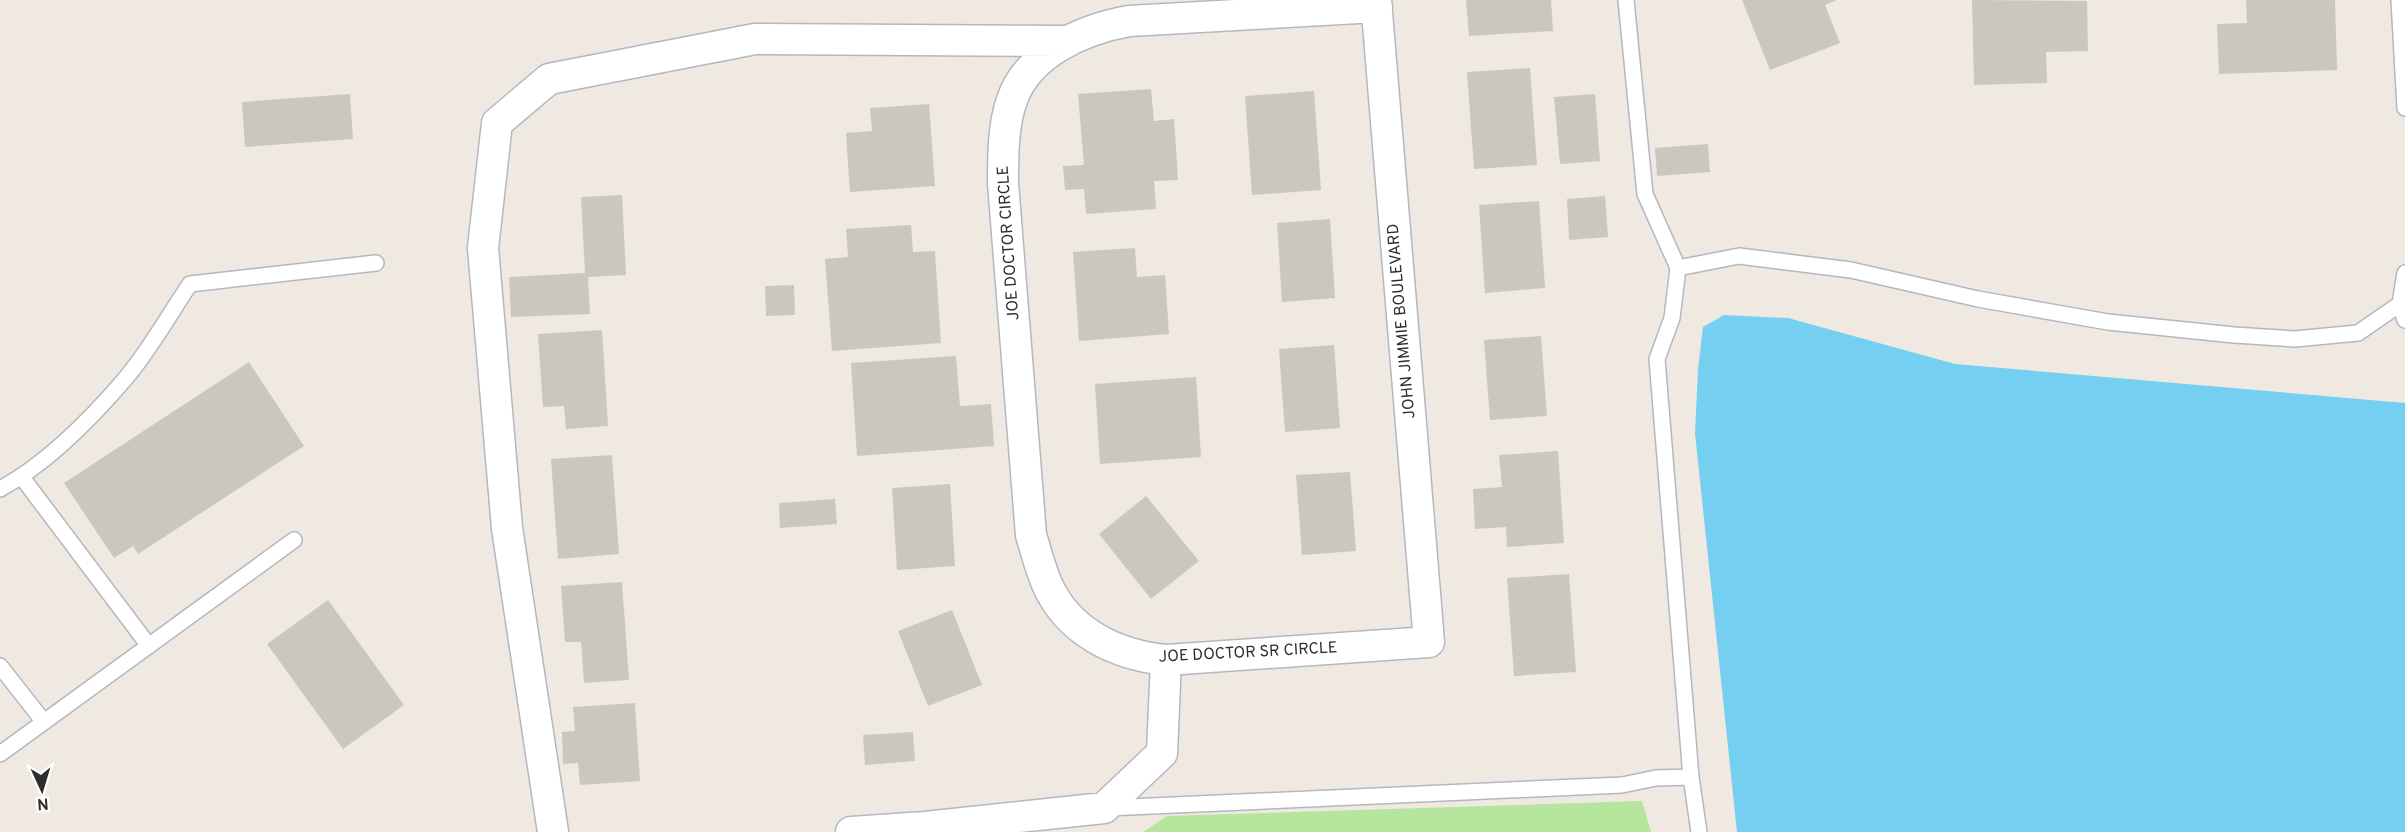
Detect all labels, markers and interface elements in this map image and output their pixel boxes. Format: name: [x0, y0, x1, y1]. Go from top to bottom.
street label: JOE DOCTOR CIRCLE: [994, 165, 1024, 321]
street label: JOHN JIMMIE BOULEVARD: [1384, 223, 1420, 419]
street label: JOE DOCTOR SR CIRCLE: [1158, 638, 1338, 668]
north arrow: [12, 760, 72, 820]
text: N: [36, 793, 49, 813]

